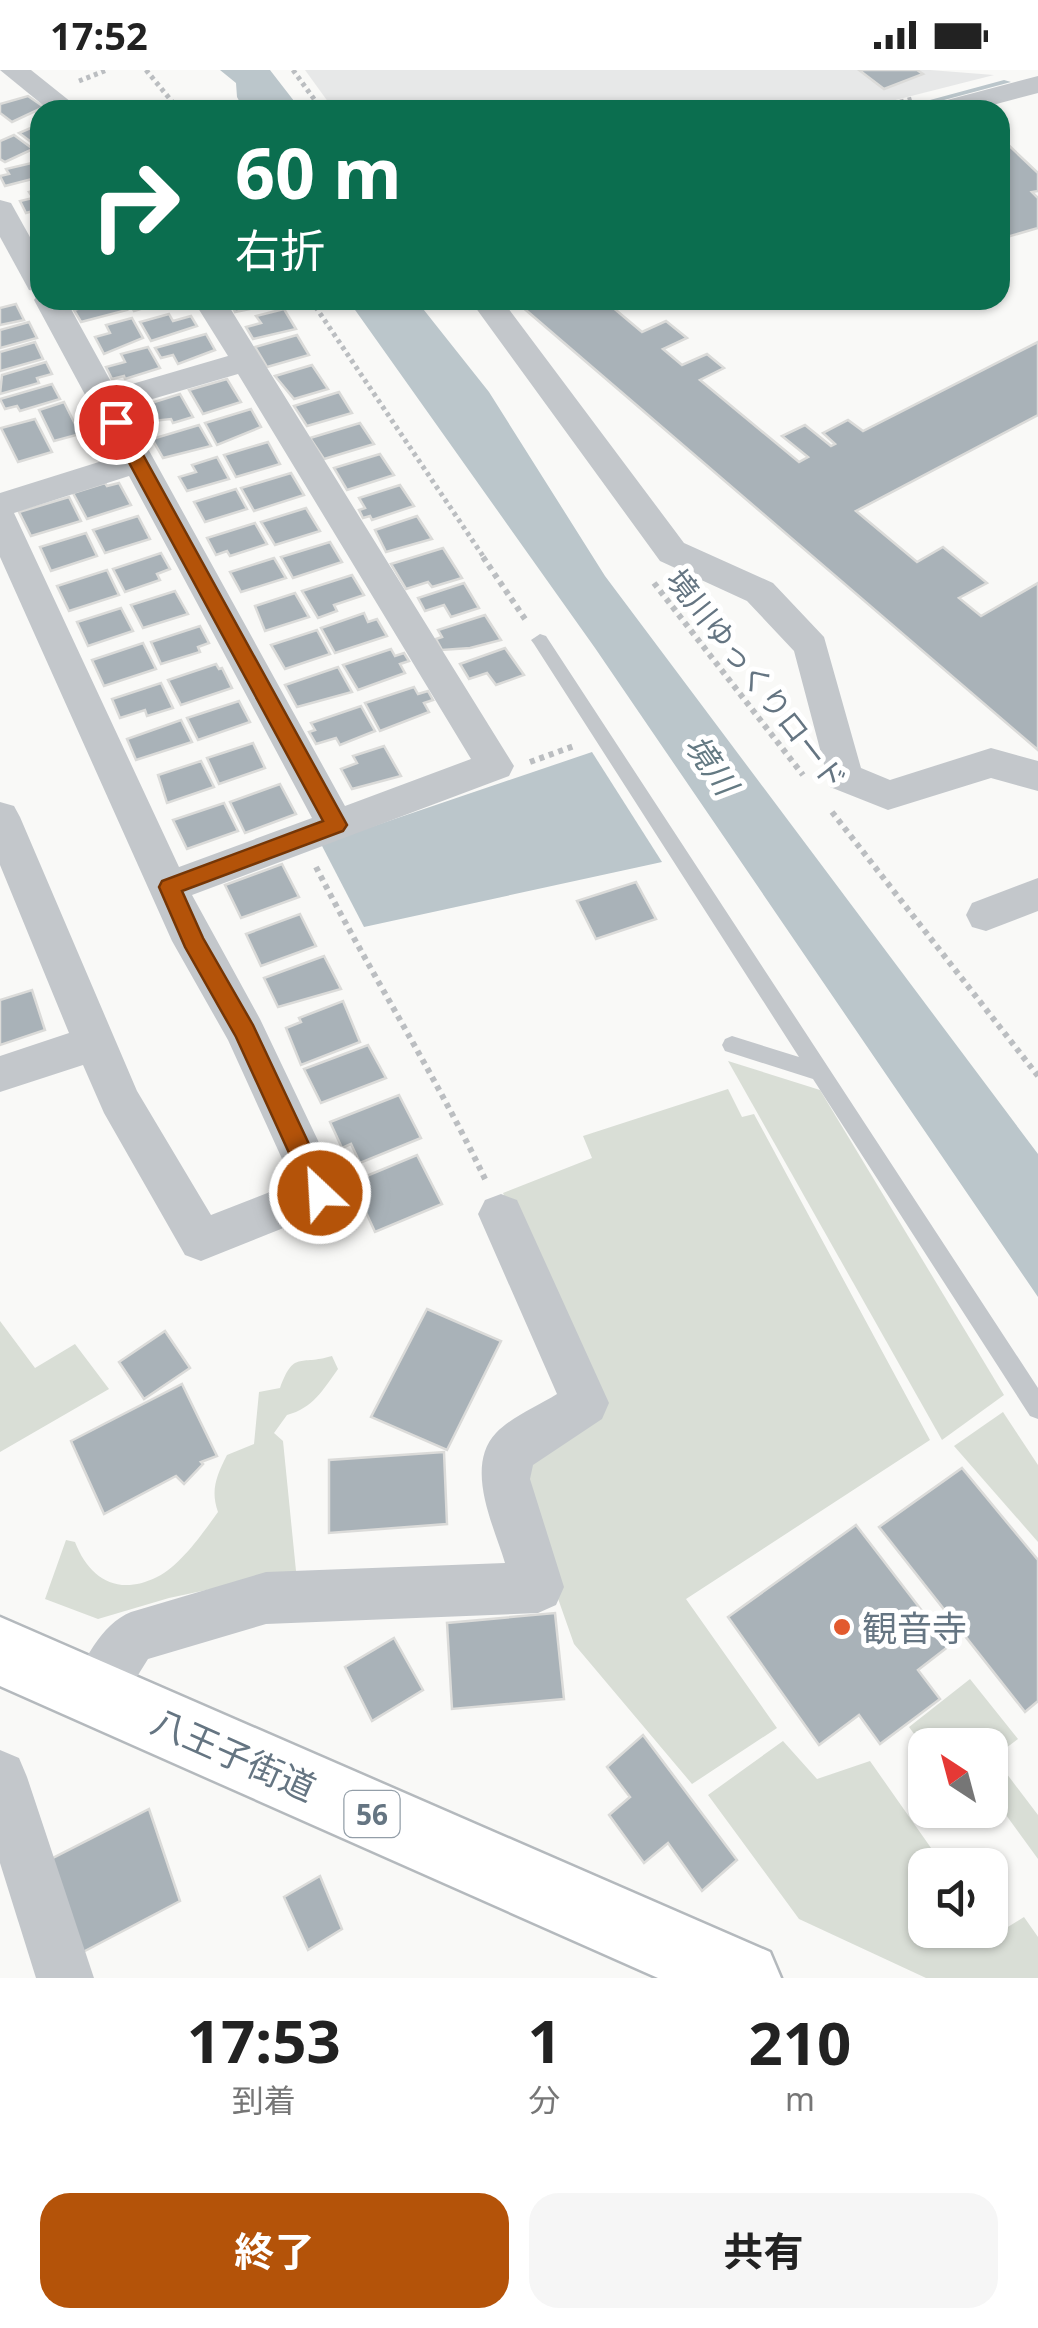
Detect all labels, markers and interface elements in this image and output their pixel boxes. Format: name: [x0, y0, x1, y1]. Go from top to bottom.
text: 17:52: [50, 9, 148, 61]
text: 60 m: [235, 124, 402, 220]
icon: right: [70, 140, 200, 270]
text: 右折: [235, 219, 325, 280]
pin: [74, 380, 159, 465]
icon: arrive: [89, 395, 144, 450]
street label: 境川ゆっくりロード: [660, 562, 854, 796]
water label: 境川: [678, 727, 746, 801]
position arrow: [268, 1141, 372, 1245]
place label: 観音寺: [862, 1604, 967, 1651]
marker: 観音寺: [831, 1616, 853, 1638]
street label: 八王子街道: [144, 1697, 324, 1811]
north arrow: [908, 1728, 1008, 1828]
map controls: [908, 1728, 1008, 1948]
road number: 56: [344, 1791, 400, 1837]
button: sound: [908, 1848, 1008, 1948]
text: 17:53: [187, 1999, 341, 2081]
text: 1: [527, 1999, 562, 2081]
text: 210: [748, 2001, 851, 2083]
text: m: [785, 2077, 815, 2120]
text: 到着: [232, 2078, 296, 2121]
text: 分: [529, 2078, 561, 2121]
button: 終了: [40, 2193, 509, 2308]
button: 共有: [529, 2193, 998, 2308]

